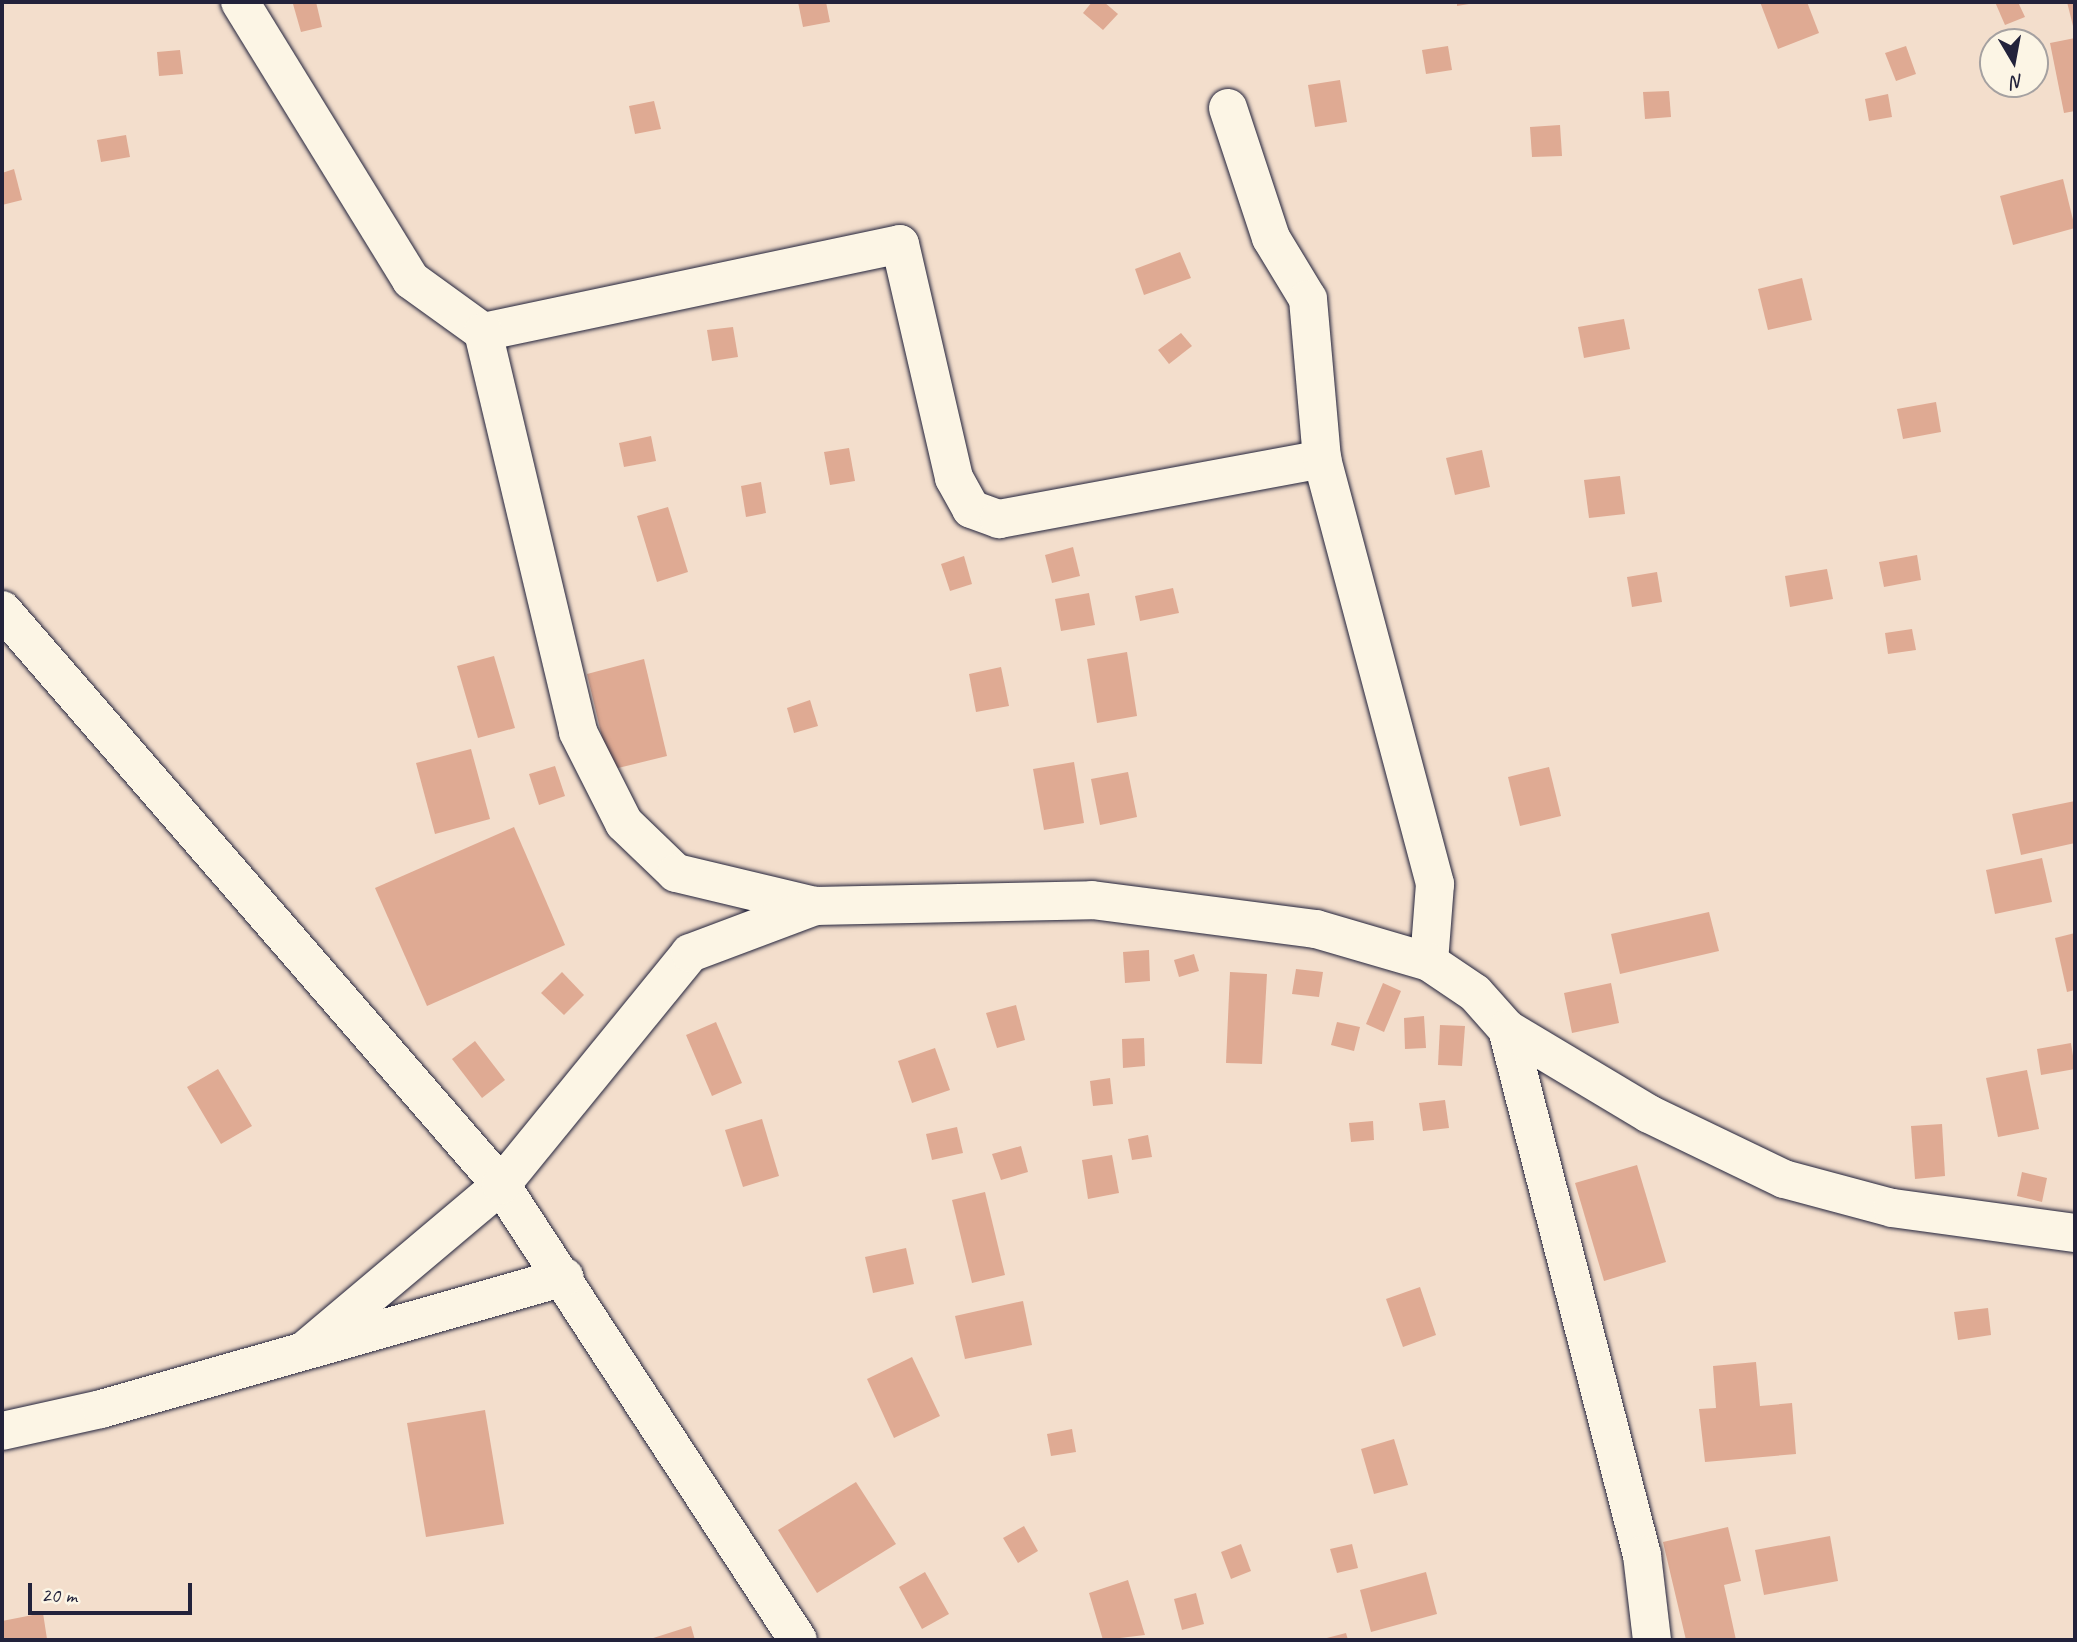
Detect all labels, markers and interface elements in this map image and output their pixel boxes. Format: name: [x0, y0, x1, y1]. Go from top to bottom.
north arrow: [1979, 28, 2049, 98]
text: N: [2009, 69, 2025, 95]
scale bar: [32, 1568, 196, 1612]
text: 20 m: [41, 1582, 77, 1608]

